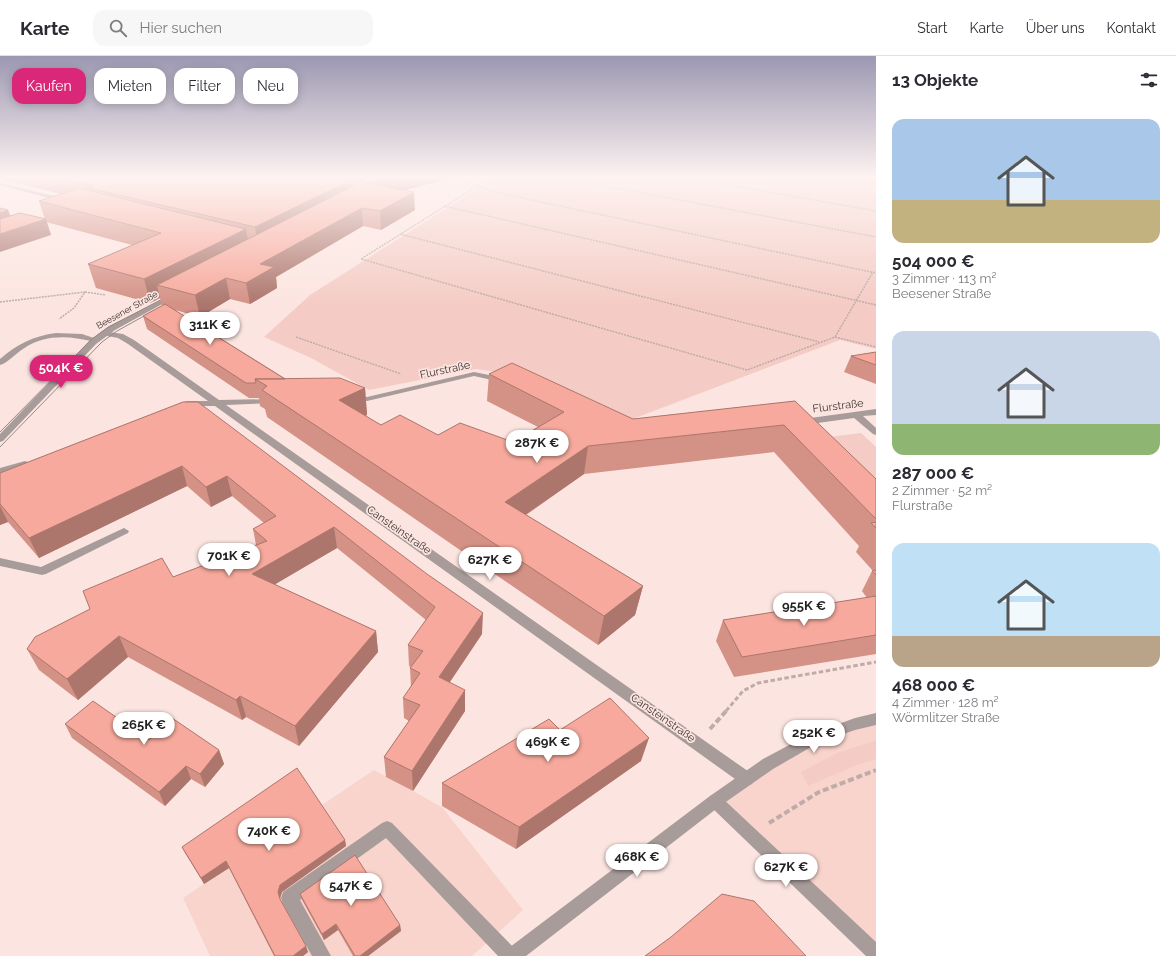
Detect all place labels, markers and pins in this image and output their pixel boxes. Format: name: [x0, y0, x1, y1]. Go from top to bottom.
pin: 311K €: [177, 312, 243, 346]
pin: 504K €: [28, 355, 94, 389]
pin: 287K €: [504, 430, 570, 464]
pin: 701K €: [196, 543, 262, 577]
pin: 627K €: [457, 547, 523, 581]
pin: 955K €: [771, 593, 837, 627]
pin: 265K €: [111, 712, 177, 746]
pin: 252K €: [781, 720, 847, 754]
pin: 469K €: [515, 729, 581, 763]
pin: 740K €: [236, 818, 302, 852]
pin: 468K €: [604, 844, 670, 878]
pin: 627K €: [753, 854, 819, 888]
pin: 547K €: [318, 873, 384, 907]

